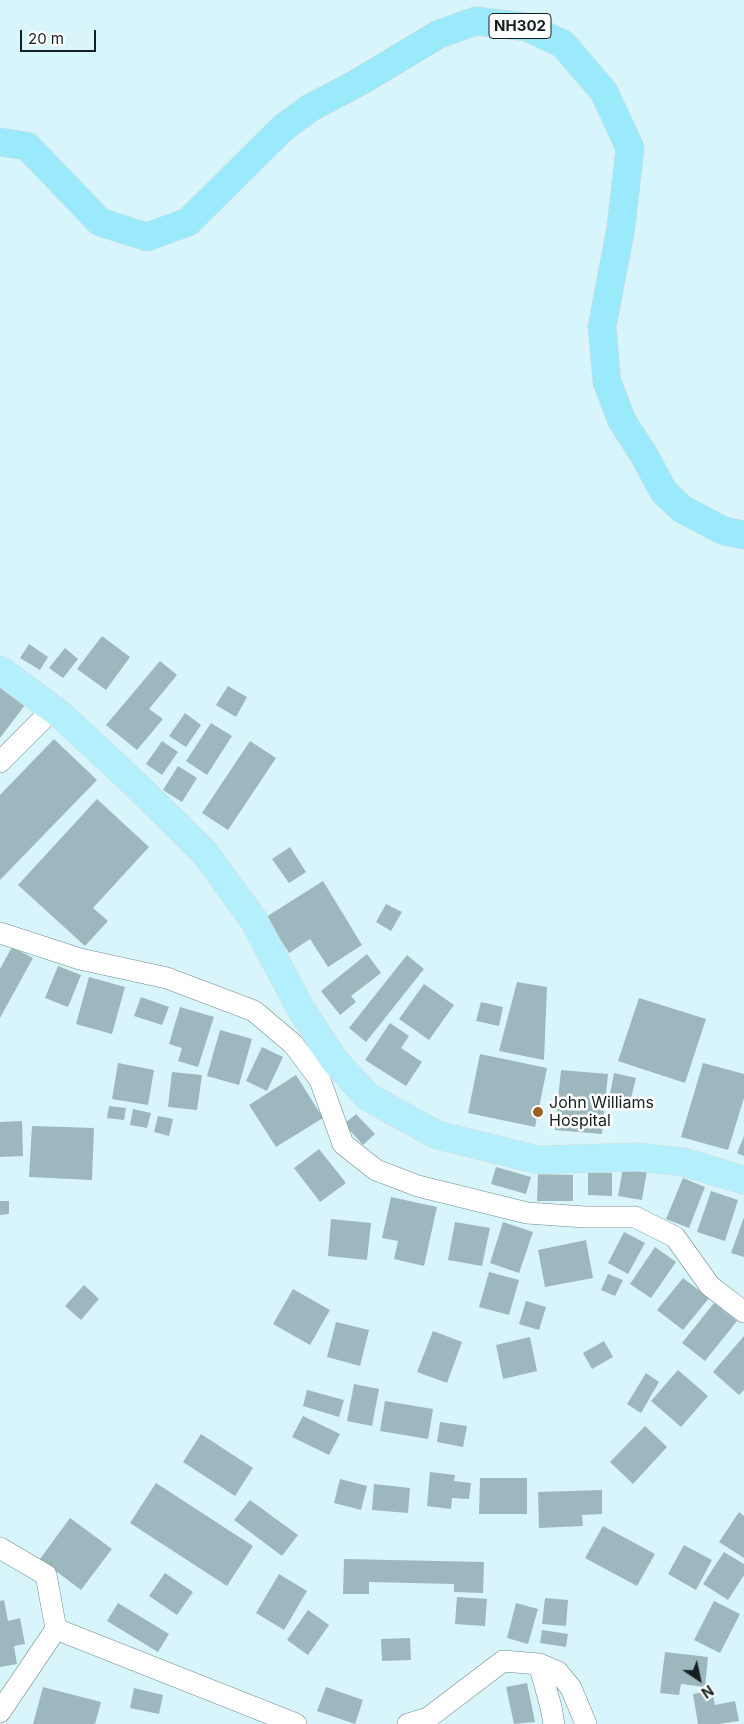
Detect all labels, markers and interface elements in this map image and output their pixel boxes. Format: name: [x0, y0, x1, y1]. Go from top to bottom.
road number: NH302: [489, 14, 551, 38]
scale bar: [22, 20, 99, 52]
text: 20 m: [28, 29, 64, 48]
place label: John Williams Hospital: [549, 1093, 654, 1131]
marker: John Williams Hospital: [531, 1105, 545, 1119]
north arrow: [674, 1654, 724, 1704]
text: N: [698, 1682, 717, 1702]

